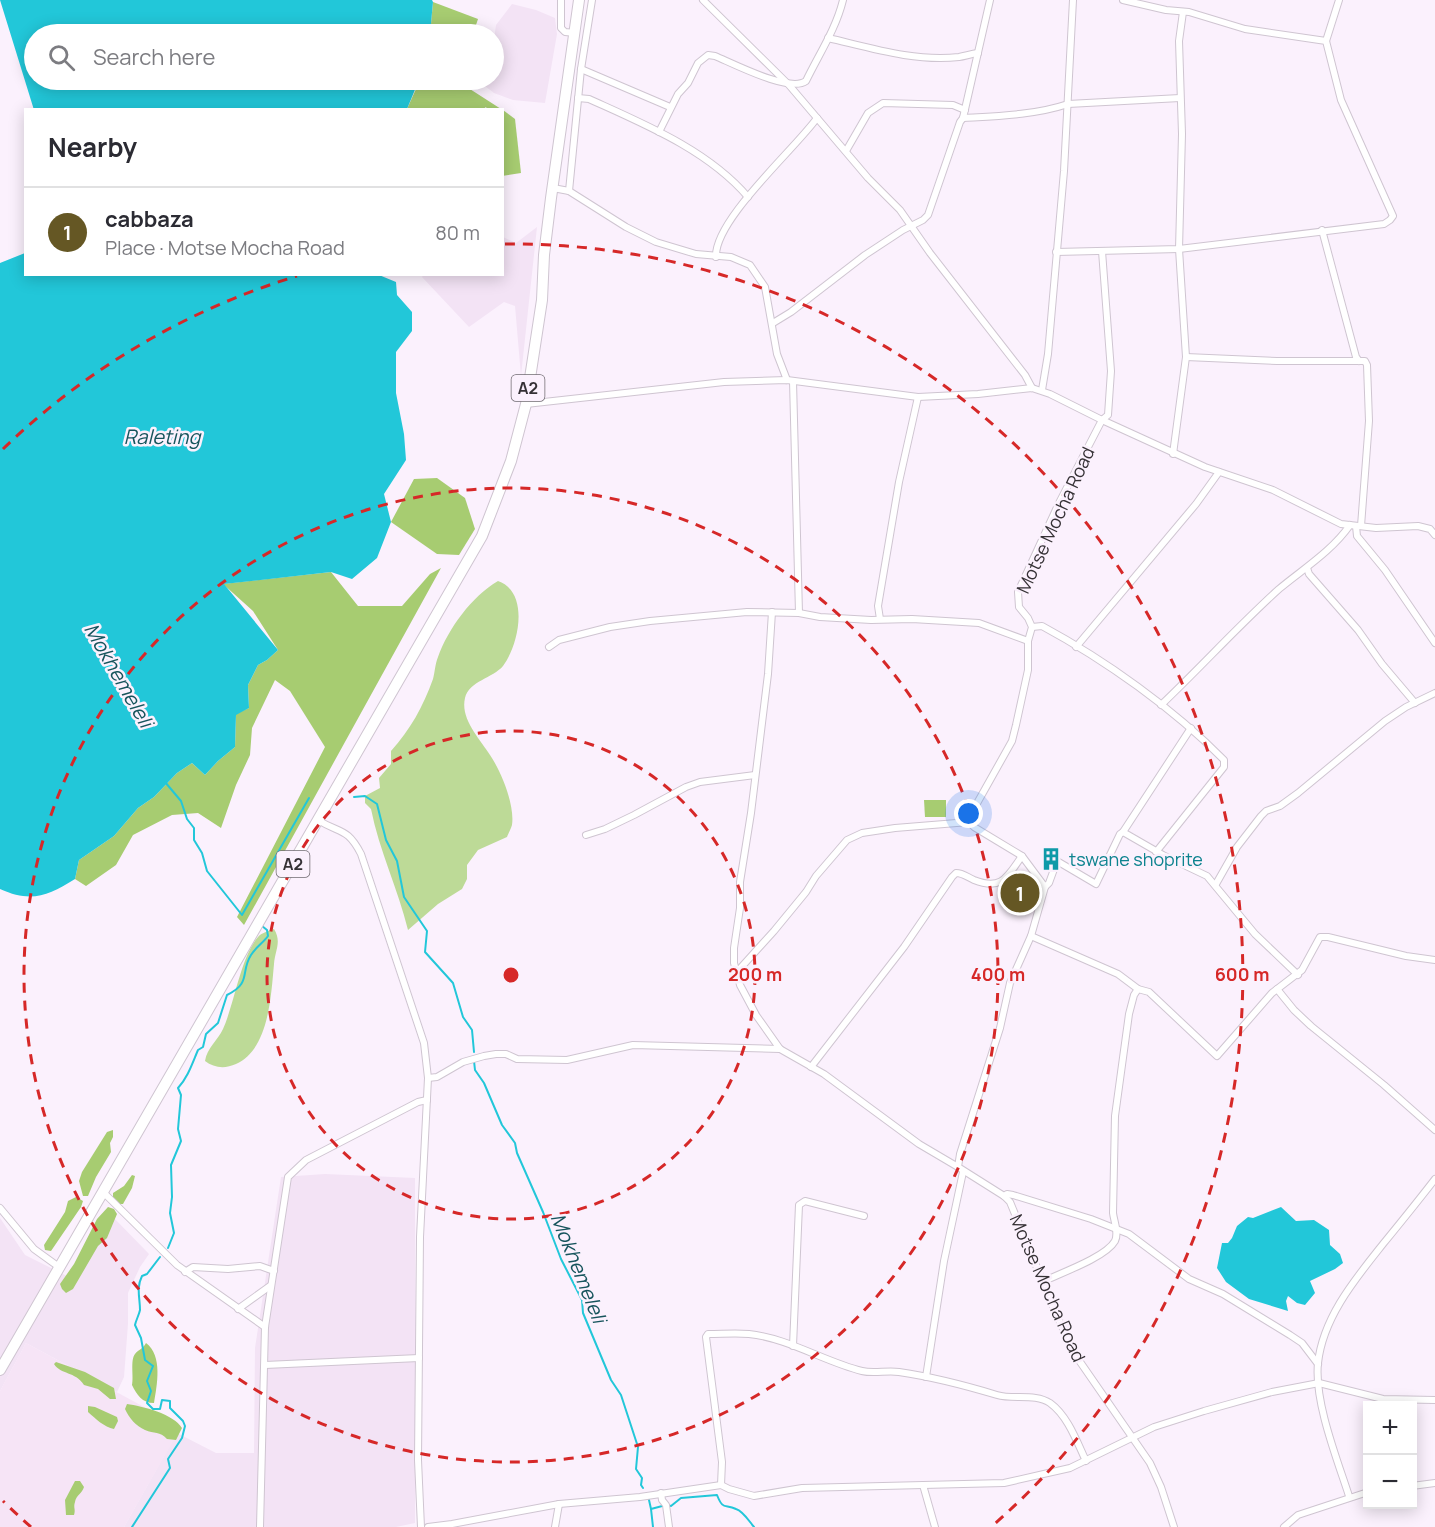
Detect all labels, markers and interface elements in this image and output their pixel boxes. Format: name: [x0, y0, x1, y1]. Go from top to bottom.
search box: [24, 24, 504, 90]
icon: search: [45, 41, 78, 74]
text: Search here: [93, 42, 215, 72]
text: Nearby: [48, 129, 137, 165]
text: cabbaza: [105, 204, 194, 234]
text: 1: [63, 219, 72, 246]
text: 80 m: [435, 219, 480, 246]
text: Place · Motse Mocha Road: [105, 234, 345, 261]
road number: A2: [512, 375, 544, 401]
water label: Raleting: [124, 423, 202, 450]
street label: Motse Mocha Road: [1010, 443, 1100, 597]
water label: Mokhemeleli: [78, 618, 161, 734]
your location: [954, 799, 983, 828]
building icon: tswane shoprite: [1038, 846, 1064, 872]
place label: tswane shoprite: [1069, 847, 1203, 871]
road number: A2: [276, 851, 310, 877]
pin: 1: [1000, 870, 1040, 916]
text: 200 m: [728, 962, 782, 986]
text: 400 m: [971, 962, 1025, 986]
text: 600 m: [1215, 962, 1269, 986]
centre of rings: [501, 965, 521, 985]
water label: Mokhemeleli: [545, 1209, 614, 1329]
street label: Motse Mocha Road: [1005, 1210, 1091, 1366]
map controls: [1363, 1401, 1417, 1509]
button: +: [1363, 1401, 1417, 1455]
button: −: [1363, 1455, 1417, 1509]

